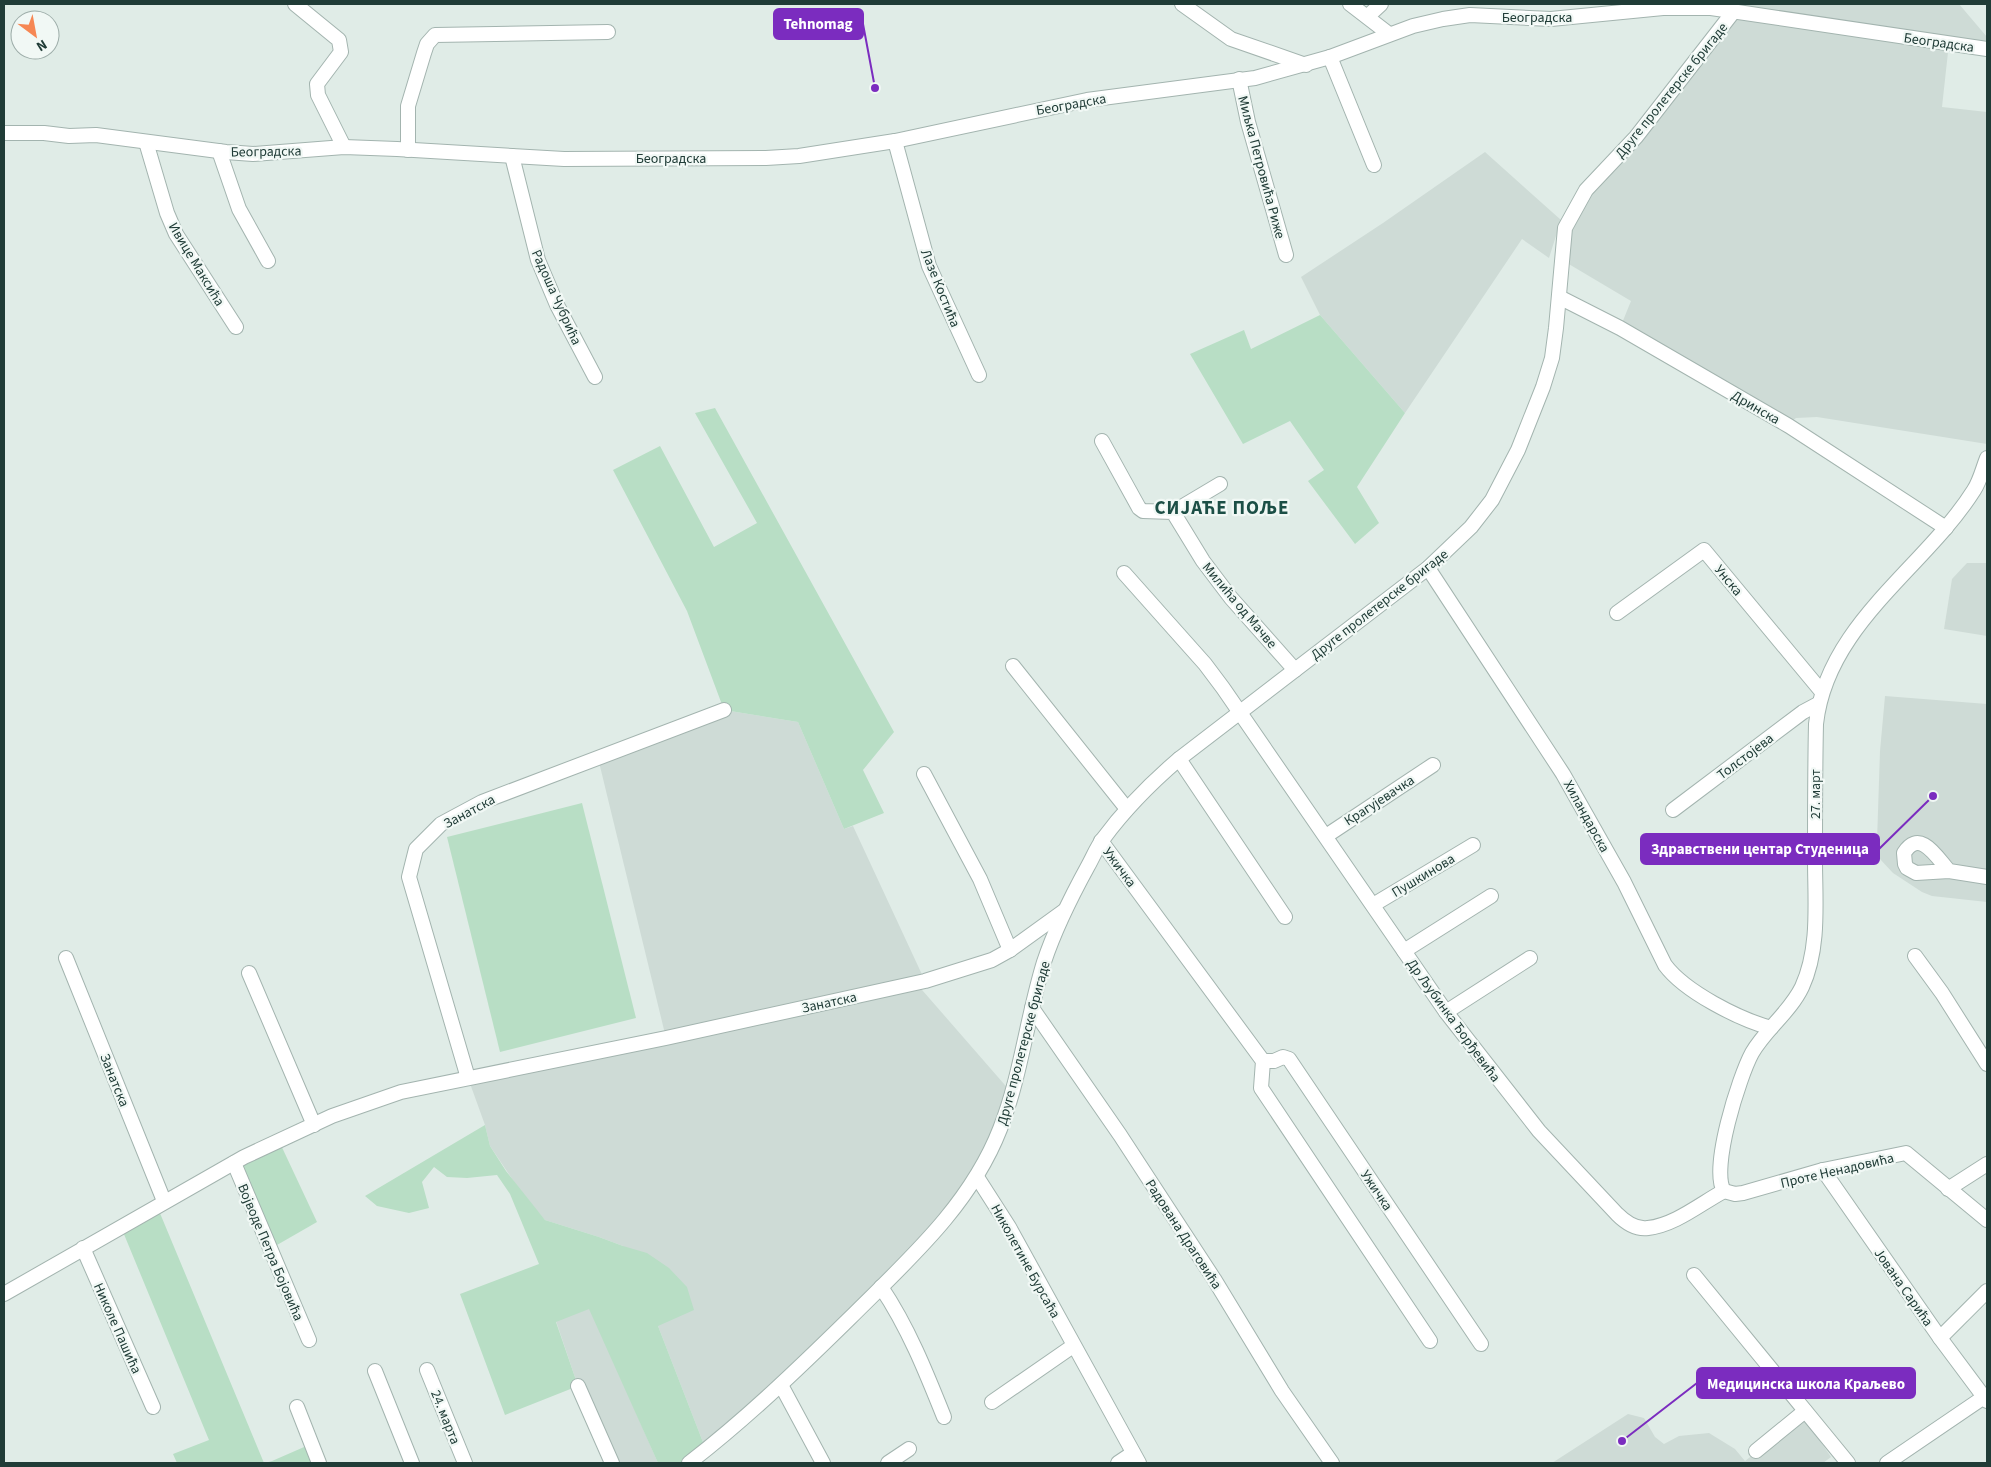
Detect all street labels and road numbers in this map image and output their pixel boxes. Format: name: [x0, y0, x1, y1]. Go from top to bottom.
street label: Београдска: [1502, 8, 1572, 28]
street label: Друге пролетерске бригаде: [1611, 18, 1733, 163]
street label: Београдска: [1902, 28, 1975, 58]
street label: Београдска: [1035, 89, 1108, 121]
street label: Миљка Петровића Риже: [1232, 94, 1290, 241]
street label: Београдска: [230, 141, 302, 163]
street label: Београдска: [636, 149, 706, 169]
street label: Ивице Максића: [163, 219, 229, 310]
street label: Радоша Чубрића: [526, 246, 586, 348]
street label: Лазе Костића: [915, 246, 965, 330]
street label: Дринска: [1728, 386, 1783, 430]
street label: Друге пролетерске бригаде: [1307, 545, 1453, 665]
street label: Милића од Мачве: [1197, 558, 1281, 653]
street label: Унска: [1709, 561, 1747, 600]
street label: Толстојева: [1713, 729, 1778, 785]
street label: 27. март: [1806, 768, 1826, 819]
street label: Крагујевачка: [1340, 771, 1419, 831]
street label: Хиландарска: [1558, 777, 1614, 856]
street label: Занатска: [440, 790, 499, 834]
street label: Ужичка: [1098, 843, 1141, 892]
street label: Пушкинова: [1388, 849, 1459, 903]
street label: Др Љубинка Ђорђевића: [1402, 955, 1505, 1086]
street label: Друге пролетерске бригаде: [992, 959, 1056, 1128]
street label: Занатска: [800, 987, 859, 1019]
street label: Занатска: [94, 1051, 134, 1110]
street label: Проте Ненадовића: [1779, 1148, 1896, 1194]
street label: Ужичка: [1355, 1166, 1397, 1215]
street label: Радована Драговића: [1140, 1176, 1226, 1293]
street label: Војводе Петра Бојовића: [232, 1181, 308, 1324]
street label: Николетине Бурсаћа: [985, 1201, 1065, 1322]
street label: Јована Сарића: [1869, 1244, 1938, 1331]
street label: Николе Пашића: [88, 1280, 146, 1377]
street label: 24. марта: [425, 1387, 465, 1447]

